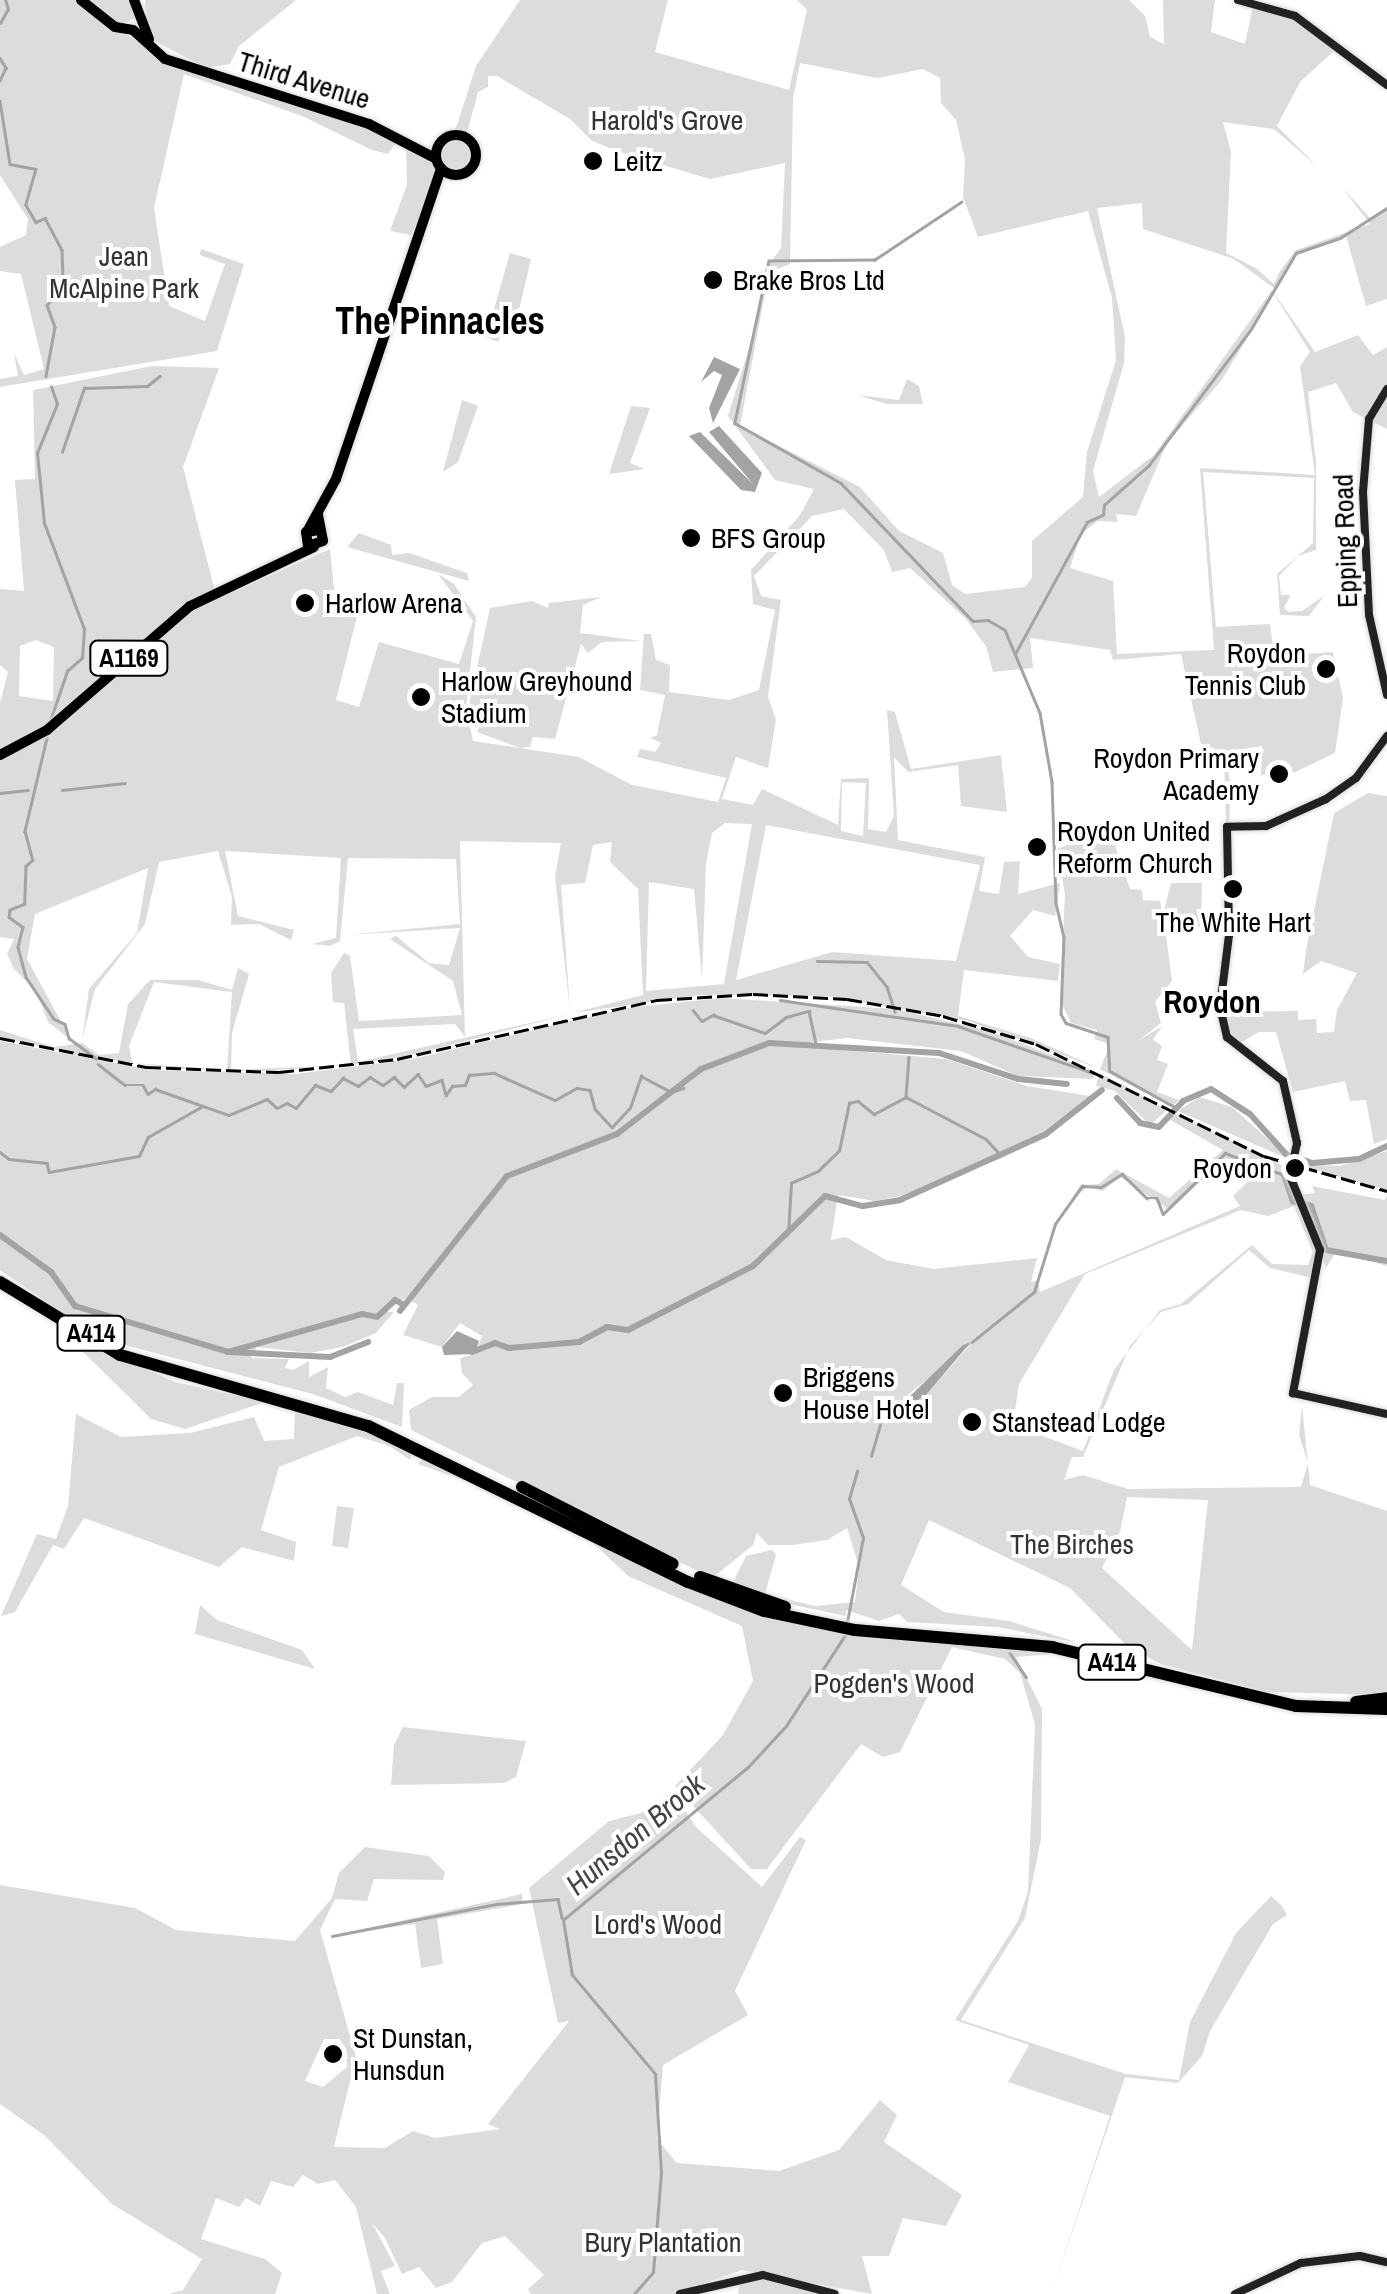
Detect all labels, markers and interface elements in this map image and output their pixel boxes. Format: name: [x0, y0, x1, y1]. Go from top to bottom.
street label: Third Avenue: [233, 44, 375, 116]
park label: Harold's Grove: [591, 103, 743, 137]
place label: Leitz: [613, 144, 663, 178]
marker: Leitz: [582, 150, 604, 172]
park label: Jean McAlpine Park: [49, 239, 199, 305]
place label: Brake Bros Ltd: [733, 263, 885, 297]
marker: Brake Bros Ltd: [702, 269, 724, 291]
district label: The Pinnacles: [335, 298, 545, 344]
street label: Epping Road: [1326, 473, 1364, 609]
place label: BFS Group: [711, 521, 826, 555]
marker: BFS Group: [680, 527, 702, 549]
place label: Harlow Arena: [325, 586, 464, 620]
marker: Harlow Arena: [294, 592, 316, 614]
place label: Roydon Tennis Club: [1185, 636, 1306, 702]
road number: A1169: [89, 638, 169, 678]
marker: Roydon Tennis Club: [1315, 658, 1337, 680]
place label: Harlow Greyhound Stadium: [441, 664, 632, 730]
marker: Harlow Greyhound Stadium: [410, 686, 432, 708]
place label: Roydon Primary Academy: [1093, 741, 1259, 807]
marker: Roydon Primary Academy: [1268, 763, 1290, 785]
place label: Roydon United Reform Church: [1057, 814, 1213, 880]
marker: Roydon United Reform Church: [1026, 836, 1048, 858]
marker: The White Hart: [1222, 878, 1244, 900]
place label: The White Hart: [1155, 905, 1311, 939]
district label: Roydon: [1163, 983, 1261, 1021]
place label: Roydon: [1193, 1151, 1272, 1185]
marker: Roydon: [1282, 1155, 1308, 1181]
road number: A414: [56, 1313, 126, 1353]
place label: Briggens House Hotel: [803, 1360, 929, 1426]
marker: Briggens House Hotel: [772, 1382, 794, 1404]
place label: Stanstead Lodge: [992, 1405, 1166, 1439]
marker: Stanstead Lodge: [961, 1411, 983, 1433]
park label: The Birches: [1010, 1527, 1134, 1561]
road number: A414: [1077, 1642, 1147, 1682]
park label: Pogden's Wood: [814, 1666, 974, 1700]
water label: Hunsdon Brook: [558, 1766, 712, 1902]
park label: Lord's Wood: [594, 1907, 722, 1941]
place label: St Dunstan, Hunsdun: [353, 2021, 473, 2087]
marker: St Dunstan, Hunsdun: [322, 2043, 344, 2065]
park label: Bury Plantation: [585, 2225, 741, 2259]

